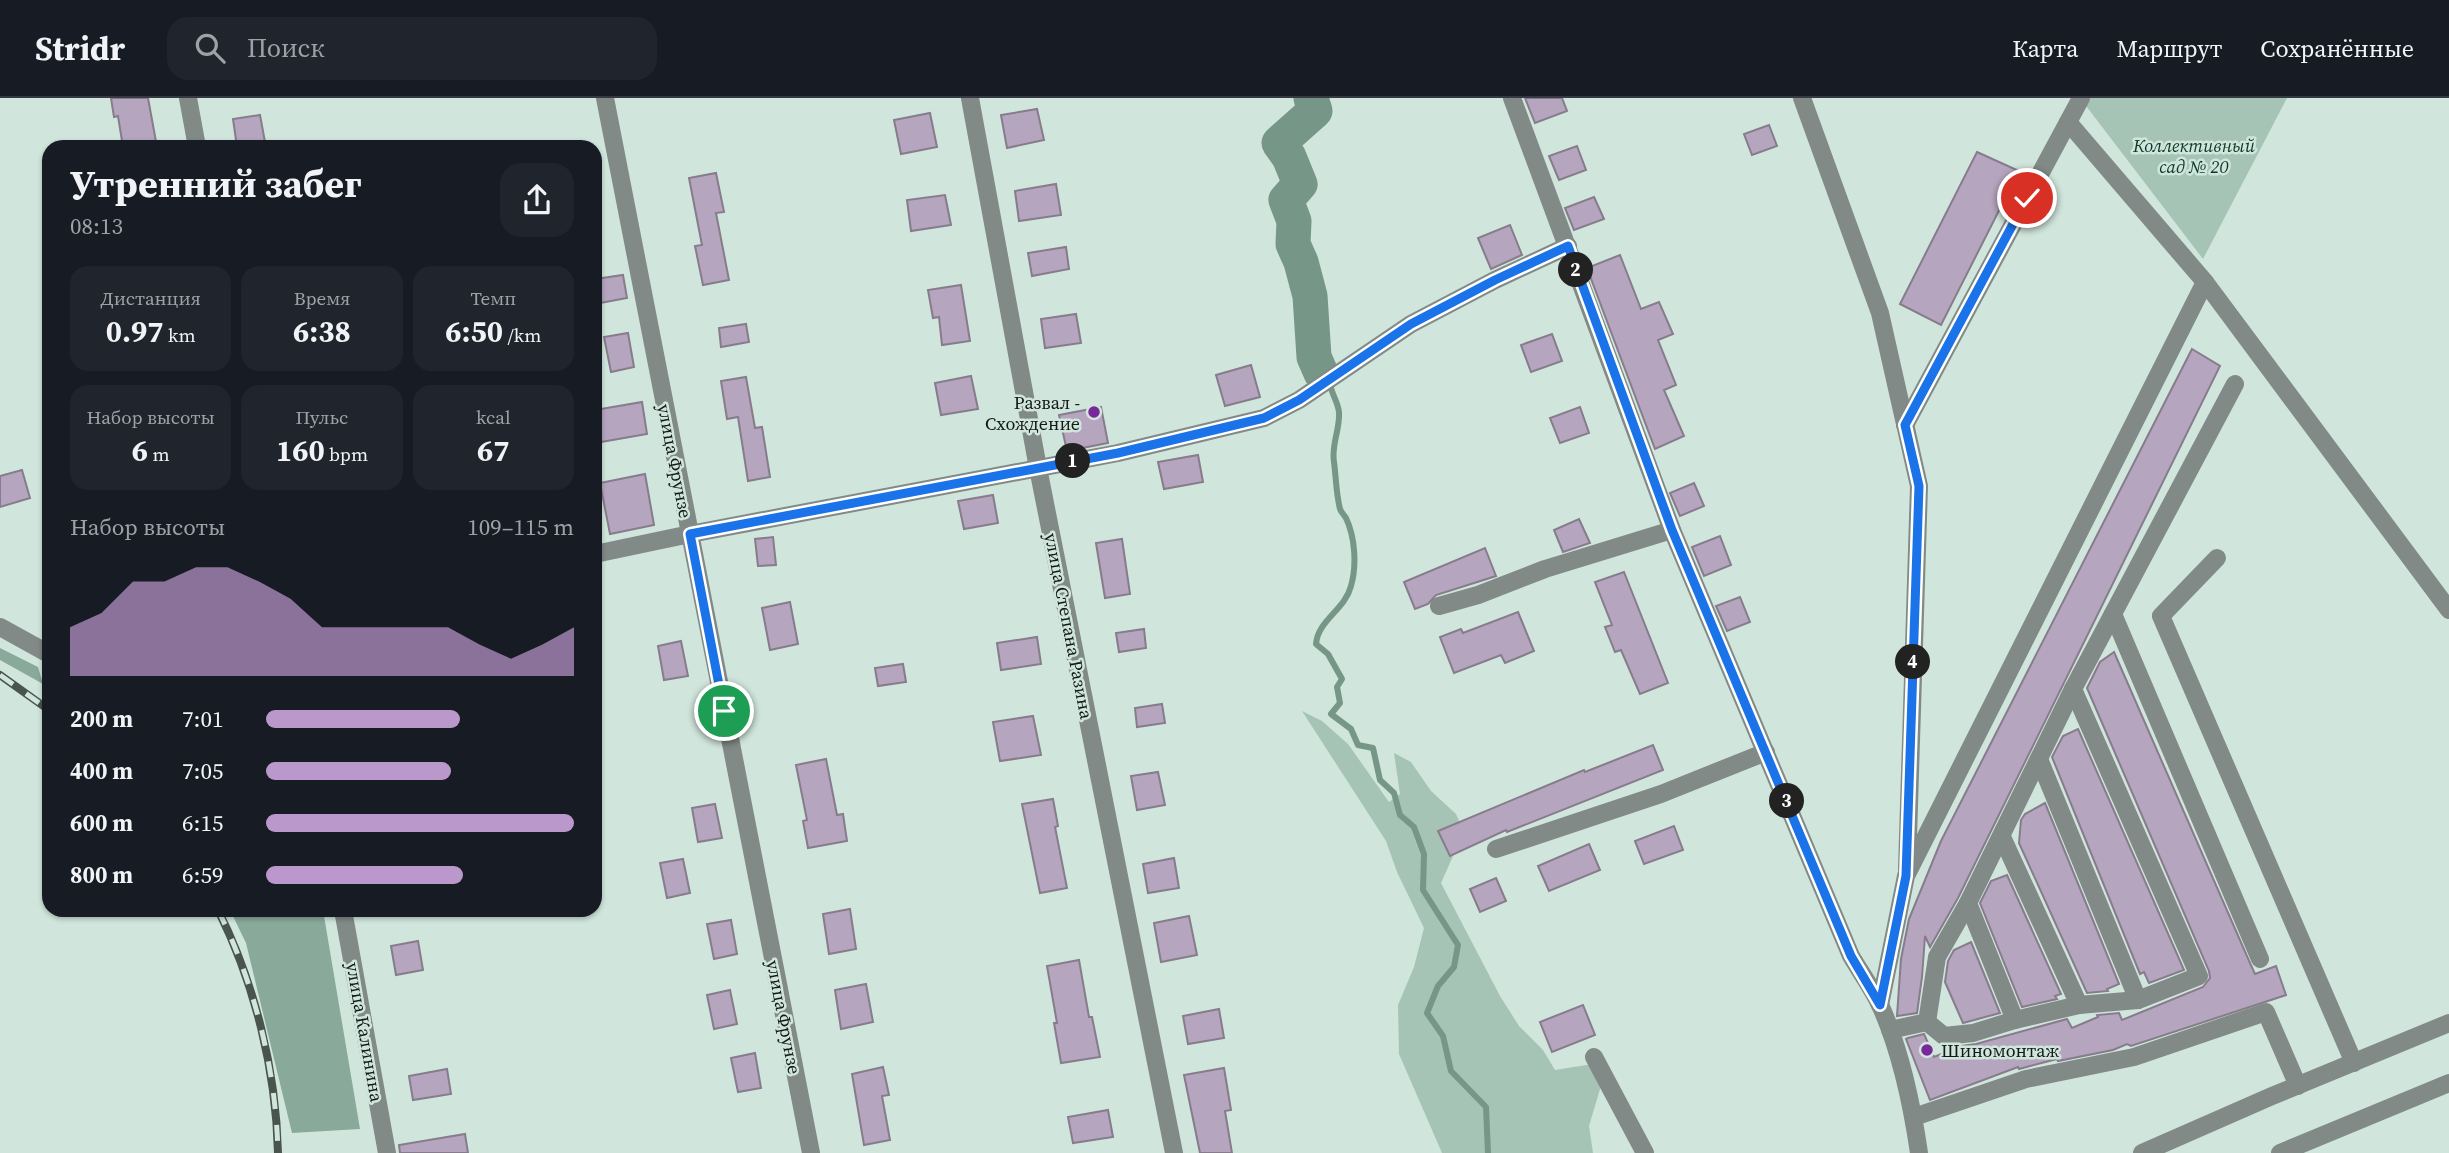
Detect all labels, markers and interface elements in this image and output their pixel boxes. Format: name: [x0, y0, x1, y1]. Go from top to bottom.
search box: [167, 17, 657, 80]
text: Stridr: [35, 26, 125, 71]
icon: search: [191, 29, 229, 67]
text: Поиск: [247, 30, 325, 66]
text: Карта: [2012, 32, 2078, 65]
text: Маршрут: [2116, 32, 2222, 65]
text: Сохранённые: [2260, 32, 2414, 65]
park label: Коллективный сад № 20: [2132, 133, 2256, 179]
text: Утренний забег: [70, 158, 362, 210]
button: share: [500, 163, 574, 237]
pin: [1997, 168, 2057, 228]
icon: check: [2008, 179, 2046, 217]
text: 08:13: [70, 210, 123, 242]
pin: 2: [1558, 252, 1594, 288]
text: 2: [1570, 256, 1581, 282]
text: Дистанция: [101, 285, 201, 311]
text: Время: [294, 285, 350, 311]
text: Темп: [470, 285, 516, 311]
text: 0.97: [106, 311, 164, 352]
text: 6:38: [293, 311, 351, 352]
text: 6:50: [445, 311, 503, 352]
text: km: [164, 322, 196, 348]
text: /km: [503, 322, 541, 348]
place label: Развал - Схождение: [985, 390, 1080, 436]
street label: улица Фрунзе: [652, 402, 698, 520]
text: Набор высоты: [87, 404, 215, 430]
text: Пульс: [296, 404, 348, 430]
text: kcal: [476, 404, 511, 430]
marker: Развал - Схождение: [1086, 404, 1102, 420]
text: 6: [132, 430, 148, 471]
text: 160: [276, 430, 325, 471]
text: 67: [477, 430, 510, 471]
text: m: [148, 441, 170, 467]
text: bpm: [325, 441, 368, 467]
pin: 1: [1056, 444, 1090, 478]
text: 1: [1067, 447, 1078, 473]
text: Набор высоты: [70, 511, 225, 543]
text: 109–115 m: [467, 511, 574, 543]
street label: улица Степана Разина: [1039, 531, 1099, 722]
pin: 4: [1896, 644, 1930, 680]
text: 4: [1907, 648, 1918, 674]
pin: [694, 681, 754, 741]
icon: arrive: [705, 692, 743, 730]
text: 200 m: [70, 703, 133, 735]
text: 7:01: [182, 703, 223, 735]
text: 400 m: [70, 755, 133, 787]
text: 7:05: [182, 755, 223, 787]
pin: 3: [1770, 784, 1804, 818]
text: 3: [1781, 787, 1792, 813]
text: 600 m: [70, 807, 133, 839]
text: 6:15: [182, 807, 223, 839]
text: 800 m: [70, 859, 133, 891]
text: 6:59: [182, 859, 223, 891]
street label: улица Фрунзе: [761, 958, 807, 1076]
street label: улица Калинина: [340, 960, 390, 1105]
place label: Шиномонтаж: [1941, 1038, 2059, 1063]
marker: Шиномонтаж: [1919, 1042, 1935, 1058]

